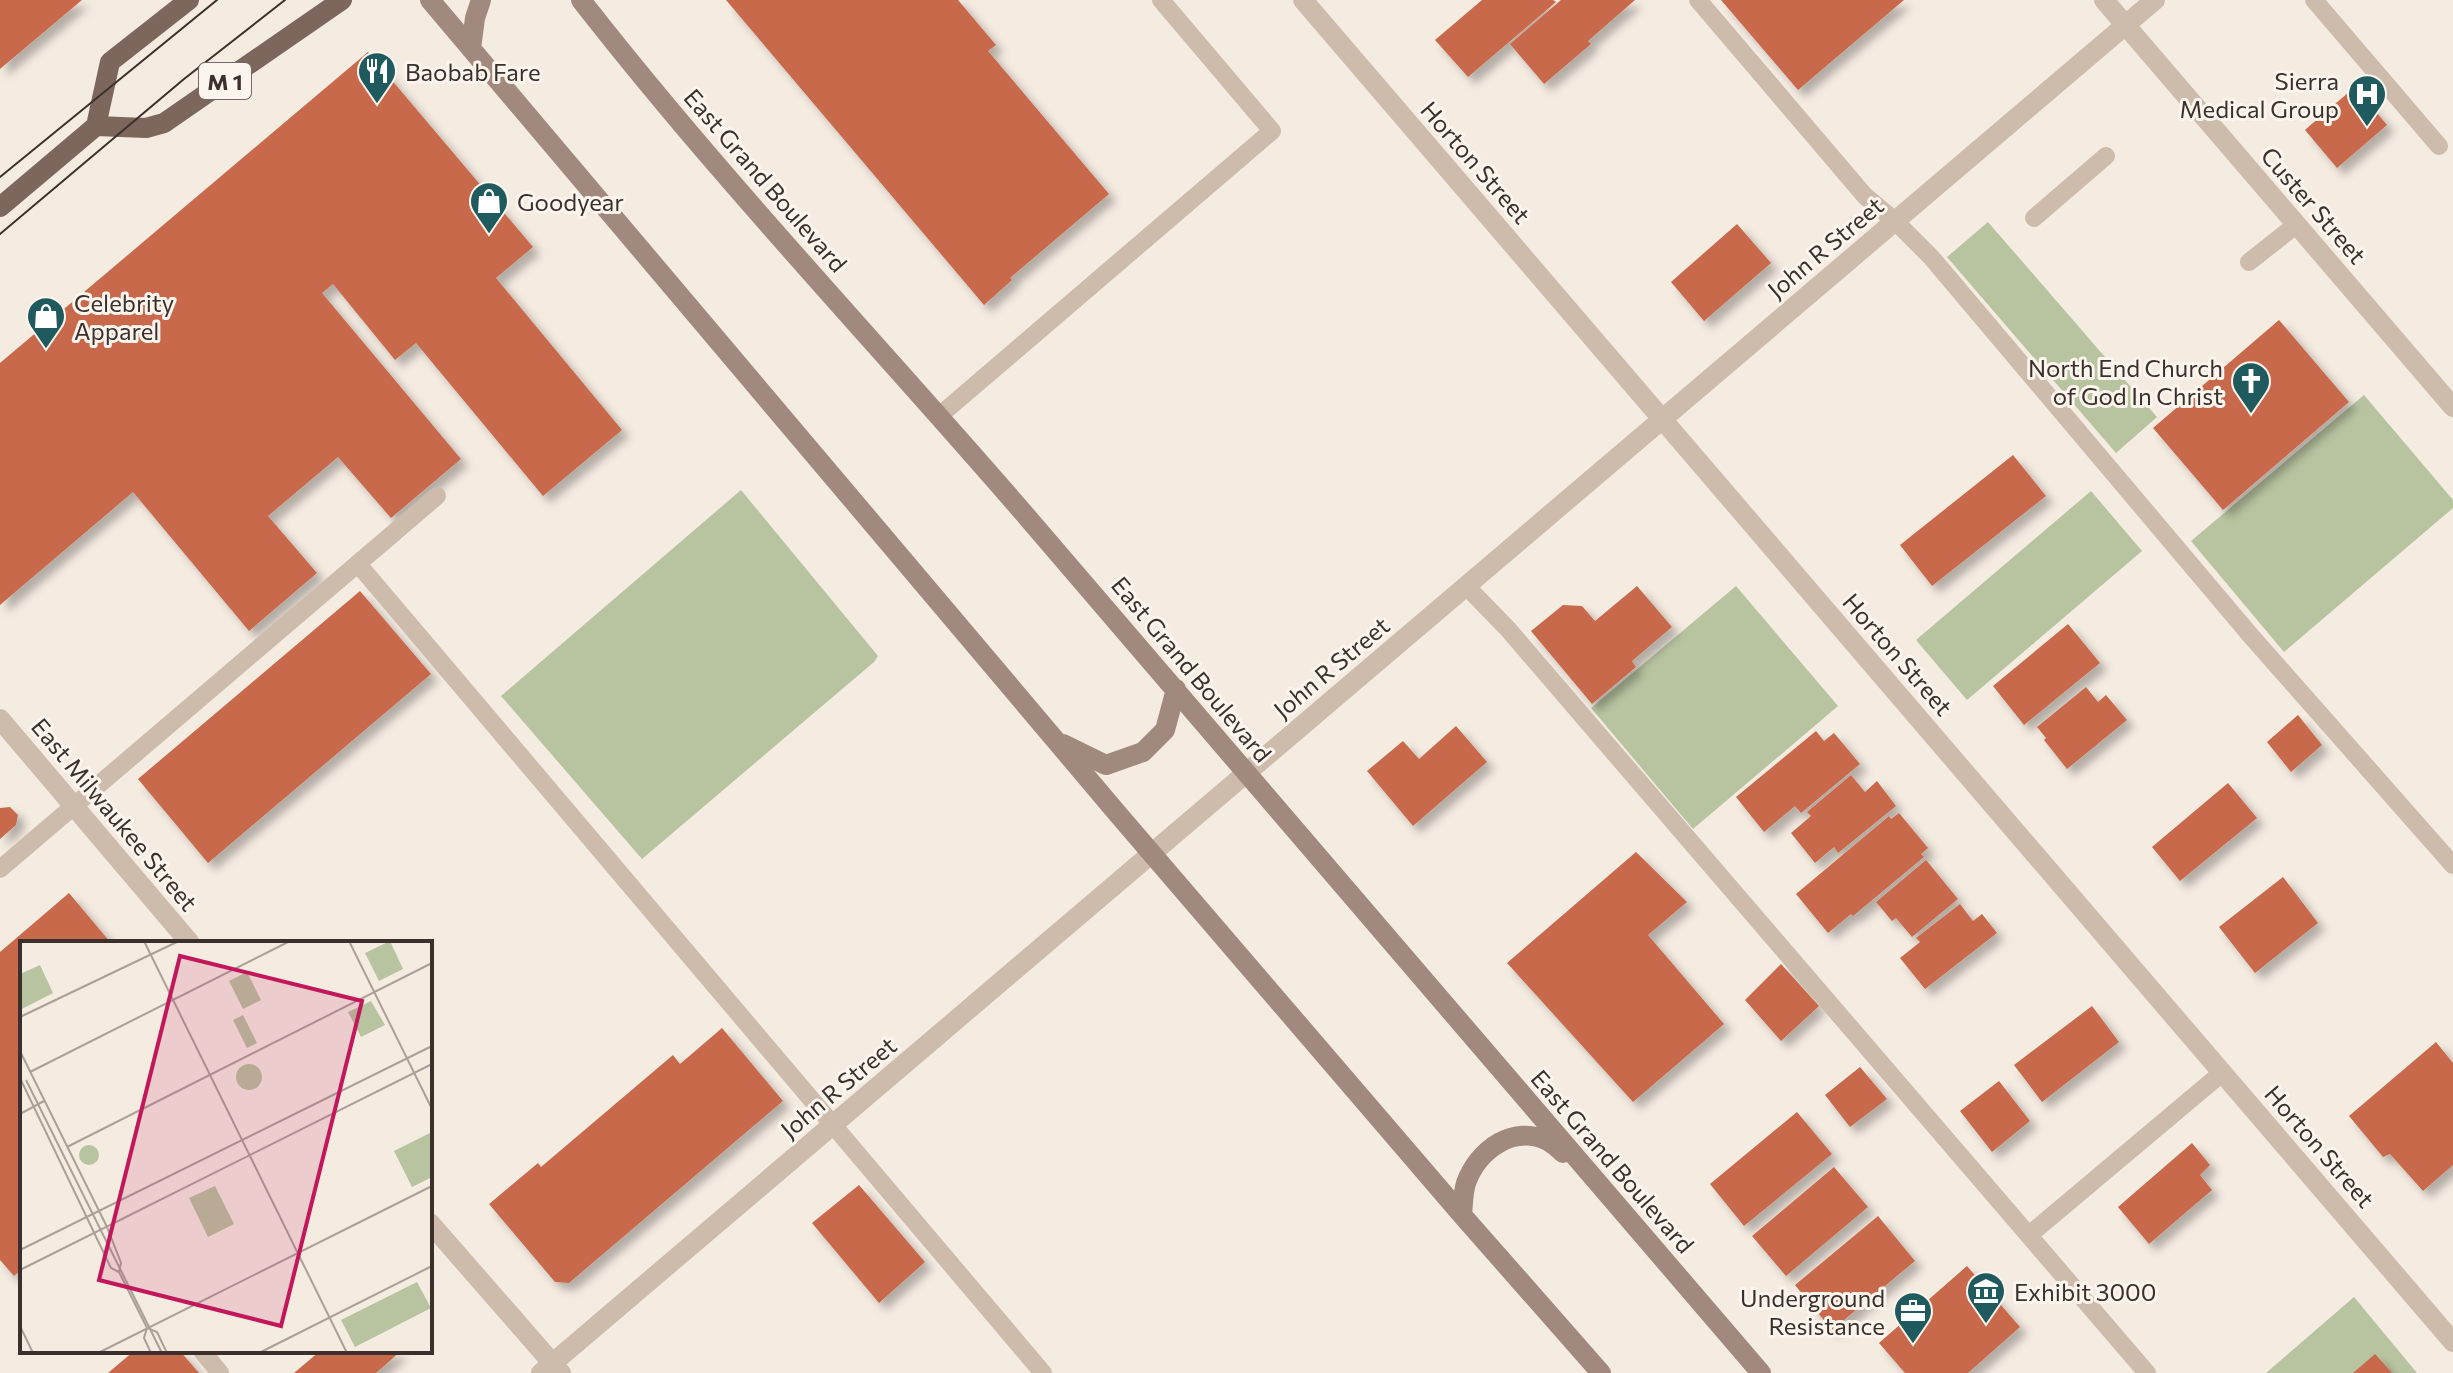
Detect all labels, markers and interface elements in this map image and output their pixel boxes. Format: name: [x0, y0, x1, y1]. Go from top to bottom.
restaurant icon: Baobab Fare: [356, 50, 398, 105]
place label: Baobab Fare: [405, 57, 541, 86]
road number: M 1: [199, 63, 251, 99]
place label: Sierra Medical Group: [2180, 66, 2339, 123]
hospital icon: Sierra Medical Group: [2346, 73, 2388, 128]
street label: East Grand Boulevard: [679, 83, 853, 277]
street label: Horton Street: [1415, 95, 1537, 229]
street label: Custer Street: [2255, 141, 2373, 269]
shop icon: Goodyear: [468, 180, 510, 235]
place label: Goodyear: [517, 187, 624, 216]
street label: John R Street: [1761, 190, 1889, 304]
place label: Celebrity Apparel: [74, 288, 174, 345]
shop icon: Celebrity Apparel: [25, 295, 67, 350]
place label: North End Church of God In Christ: [2028, 353, 2223, 410]
church icon: North End Church of God In Christ: [2230, 360, 2272, 415]
street label: East Grand Boulevard: [1106, 570, 1278, 768]
street label: Horton Street: [1837, 587, 1959, 721]
street label: John R Street: [1267, 610, 1395, 724]
street label: East Milwaukee Street: [26, 712, 204, 916]
inset map: [20, 941, 432, 1353]
street label: John R Street: [774, 1030, 902, 1144]
street label: East Grand Boulevard: [1526, 1064, 1700, 1258]
street label: Horton Street: [2259, 1079, 2381, 1213]
museum icon: Exhibit 3000: [1965, 1270, 2007, 1325]
place label: Exhibit 3000: [2014, 1277, 2156, 1306]
place label: Underground Resistance: [1740, 1283, 1885, 1340]
office icon: Underground Resistance: [1892, 1290, 1934, 1345]

